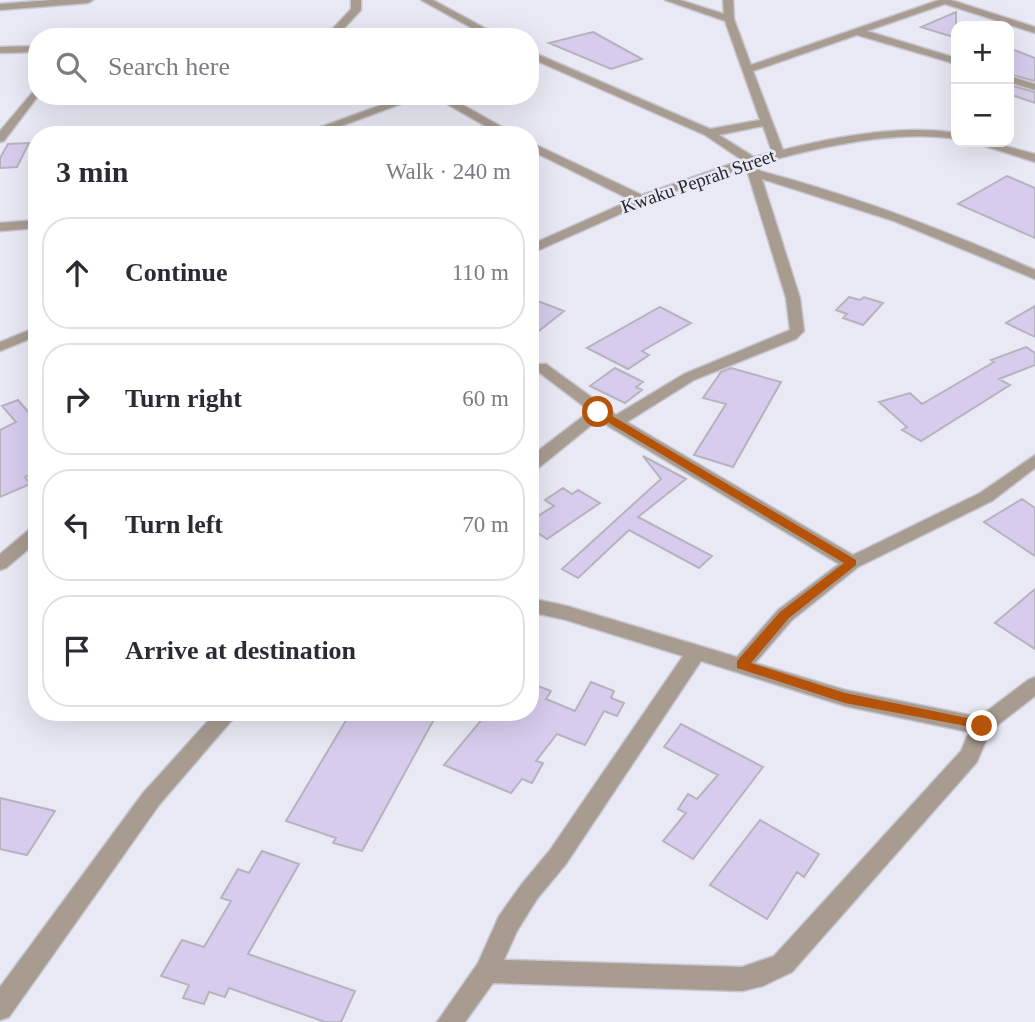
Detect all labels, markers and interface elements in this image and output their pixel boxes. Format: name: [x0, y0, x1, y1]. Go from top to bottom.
map controls: [951, 21, 1014, 147]
button: +: [951, 21, 1014, 84]
search box: [28, 28, 539, 105]
icon: search: [52, 48, 90, 86]
text: Search here: [108, 52, 230, 81]
button: −: [951, 84, 1014, 147]
street label: Kwaku Peprah Street: [618, 145, 778, 217]
text: 3 min: [56, 155, 129, 188]
text: Walk · 240 m: [386, 159, 511, 184]
icon: ahead: [58, 254, 96, 292]
text: Continue: [125, 258, 228, 287]
text: 110 m: [452, 260, 509, 285]
icon: right: [58, 380, 96, 418]
text: Turn right: [125, 384, 242, 413]
text: 60 m: [462, 386, 509, 411]
route start: [582, 396, 613, 427]
icon: left: [58, 506, 96, 544]
text: Turn left: [125, 510, 223, 539]
text: 70 m: [462, 512, 509, 537]
icon: arrive: [58, 632, 96, 670]
text: Arrive at destination: [125, 636, 356, 665]
route end: [966, 710, 997, 741]

